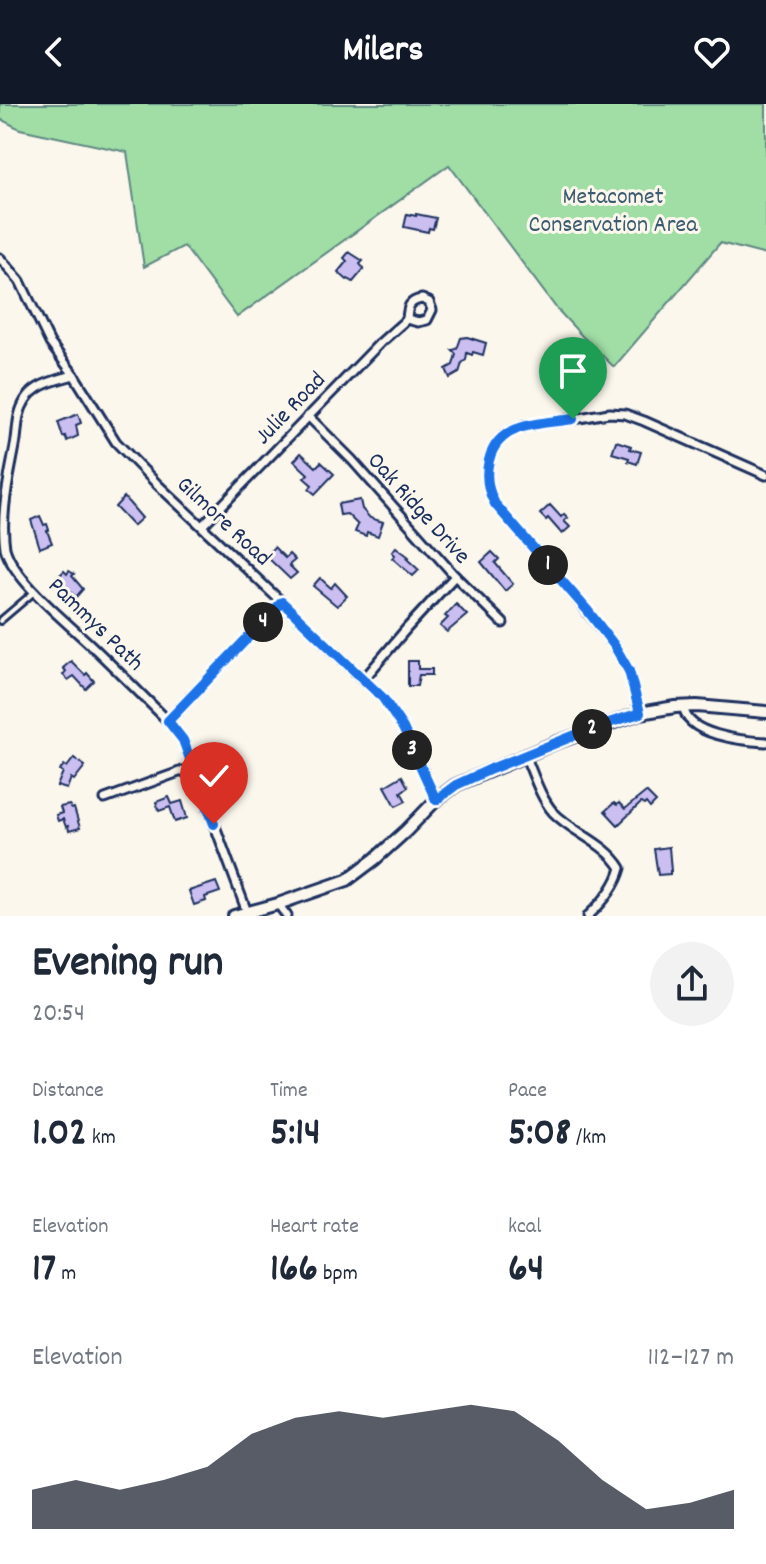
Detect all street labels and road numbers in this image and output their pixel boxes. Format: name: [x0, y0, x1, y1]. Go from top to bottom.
street label: Julie Road: [248, 365, 335, 453]
street label: Oak Ridge Drive: [358, 445, 477, 573]
street label: Gilmore Road: [168, 469, 278, 575]
street label: Pammys Path: [39, 570, 151, 680]

